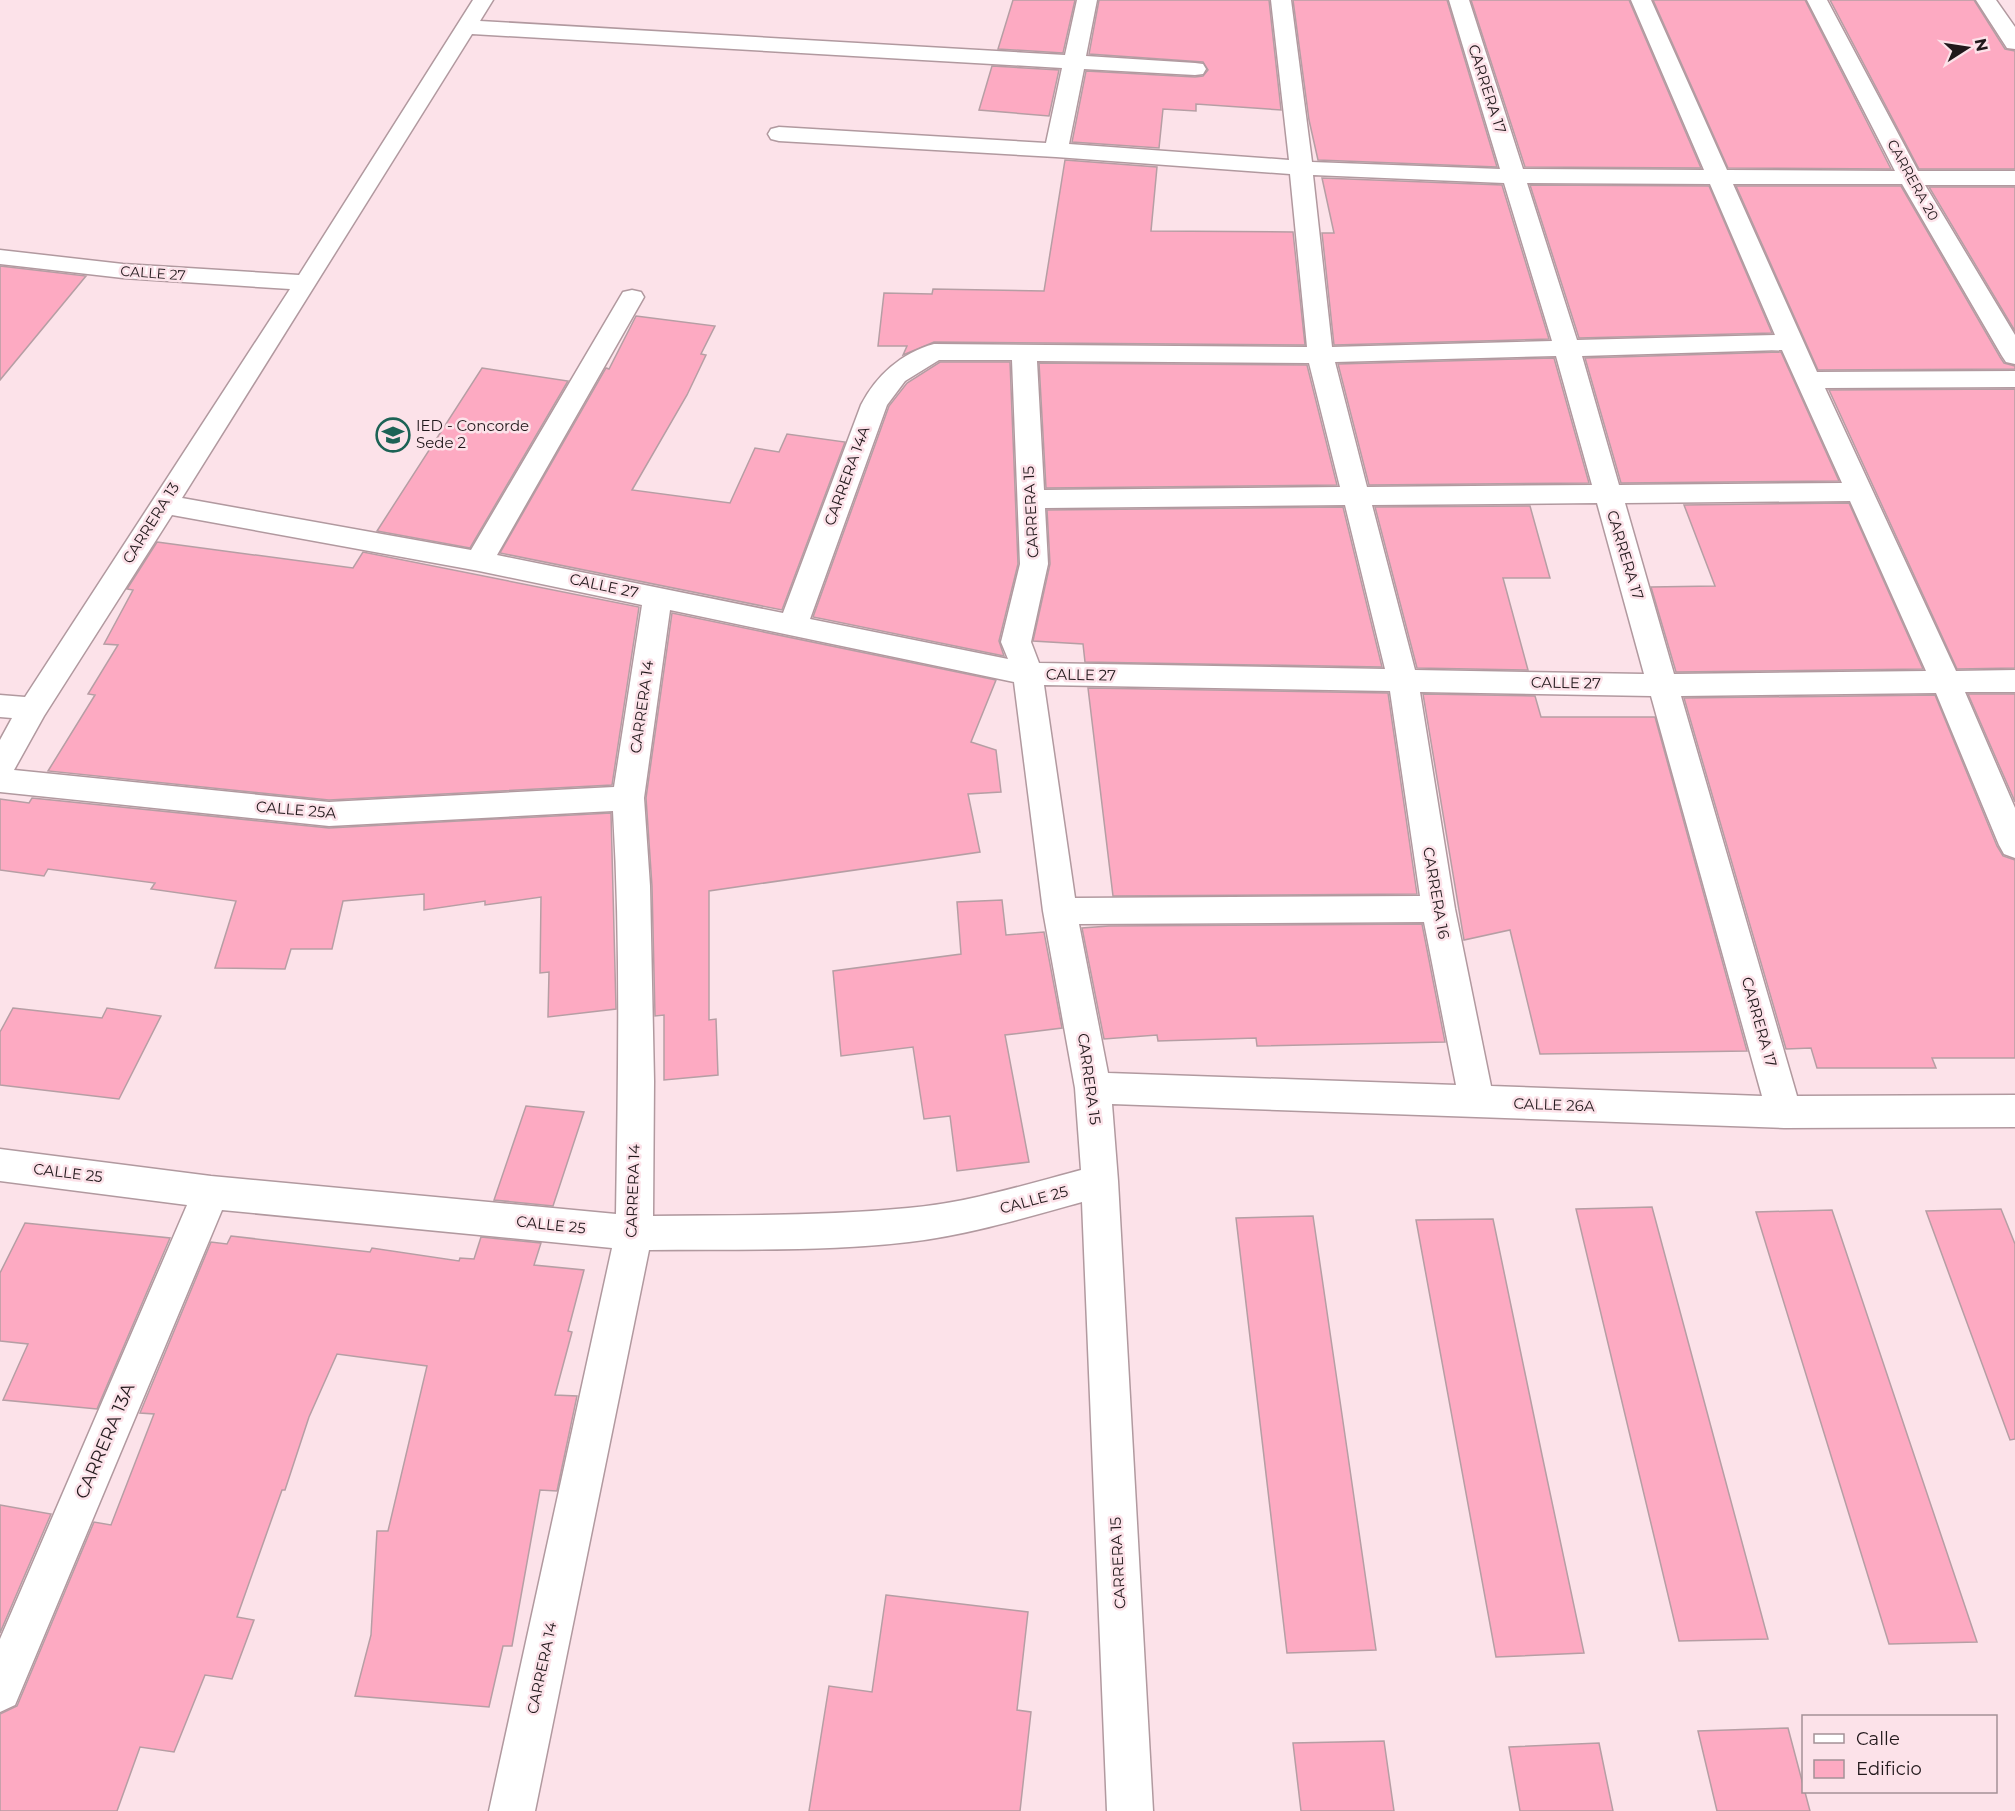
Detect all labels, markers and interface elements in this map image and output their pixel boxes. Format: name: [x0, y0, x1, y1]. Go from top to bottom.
north arrow: [1937, 18, 1997, 78]
text: N: [1971, 37, 1992, 53]
street label: CARRERA 17: [1464, 42, 1511, 136]
street label: CARRERA 20: [1883, 136, 1943, 224]
street label: CALLE 27: [120, 262, 186, 284]
place label: IED - Concorde Sede 2: [416, 416, 529, 452]
school or university icon: IED - Concorde Sede 2: [375, 417, 411, 453]
street label: CARRERA 14A: [820, 423, 873, 528]
street label: CARRERA 15: [1019, 465, 1042, 559]
street label: CARRERA 13: [118, 479, 183, 567]
street label: CARRERA 17: [1603, 508, 1648, 602]
street label: CALLE 27: [568, 569, 641, 602]
street label: CARRERA 14: [626, 659, 657, 755]
street label: CALLE 27: [1046, 664, 1116, 685]
street label: CALLE 27: [1531, 672, 1601, 693]
street label: CALLE 25A: [255, 797, 337, 822]
street label: CARRERA 16: [1419, 846, 1454, 940]
street label: CARRERA 17: [1738, 975, 1781, 1069]
street label: CARRERA 15: [1074, 1032, 1105, 1126]
street label: CALLE 26A: [1513, 1094, 1595, 1115]
street label: CARRERA 14: [621, 1144, 644, 1238]
street label: CALLE 25: [32, 1159, 104, 1186]
street label: CALLE 25: [998, 1181, 1070, 1218]
street label: CALLE 25: [515, 1211, 587, 1238]
street label: CARRERA 13A: [71, 1380, 139, 1502]
street label: CARRERA 15: [1106, 1516, 1129, 1610]
street label: CARRERA 14: [522, 1620, 561, 1716]
legend: [1802, 1715, 1997, 1793]
text: Calle: [1856, 1728, 1900, 1750]
text: Edificio: [1856, 1758, 1922, 1780]

